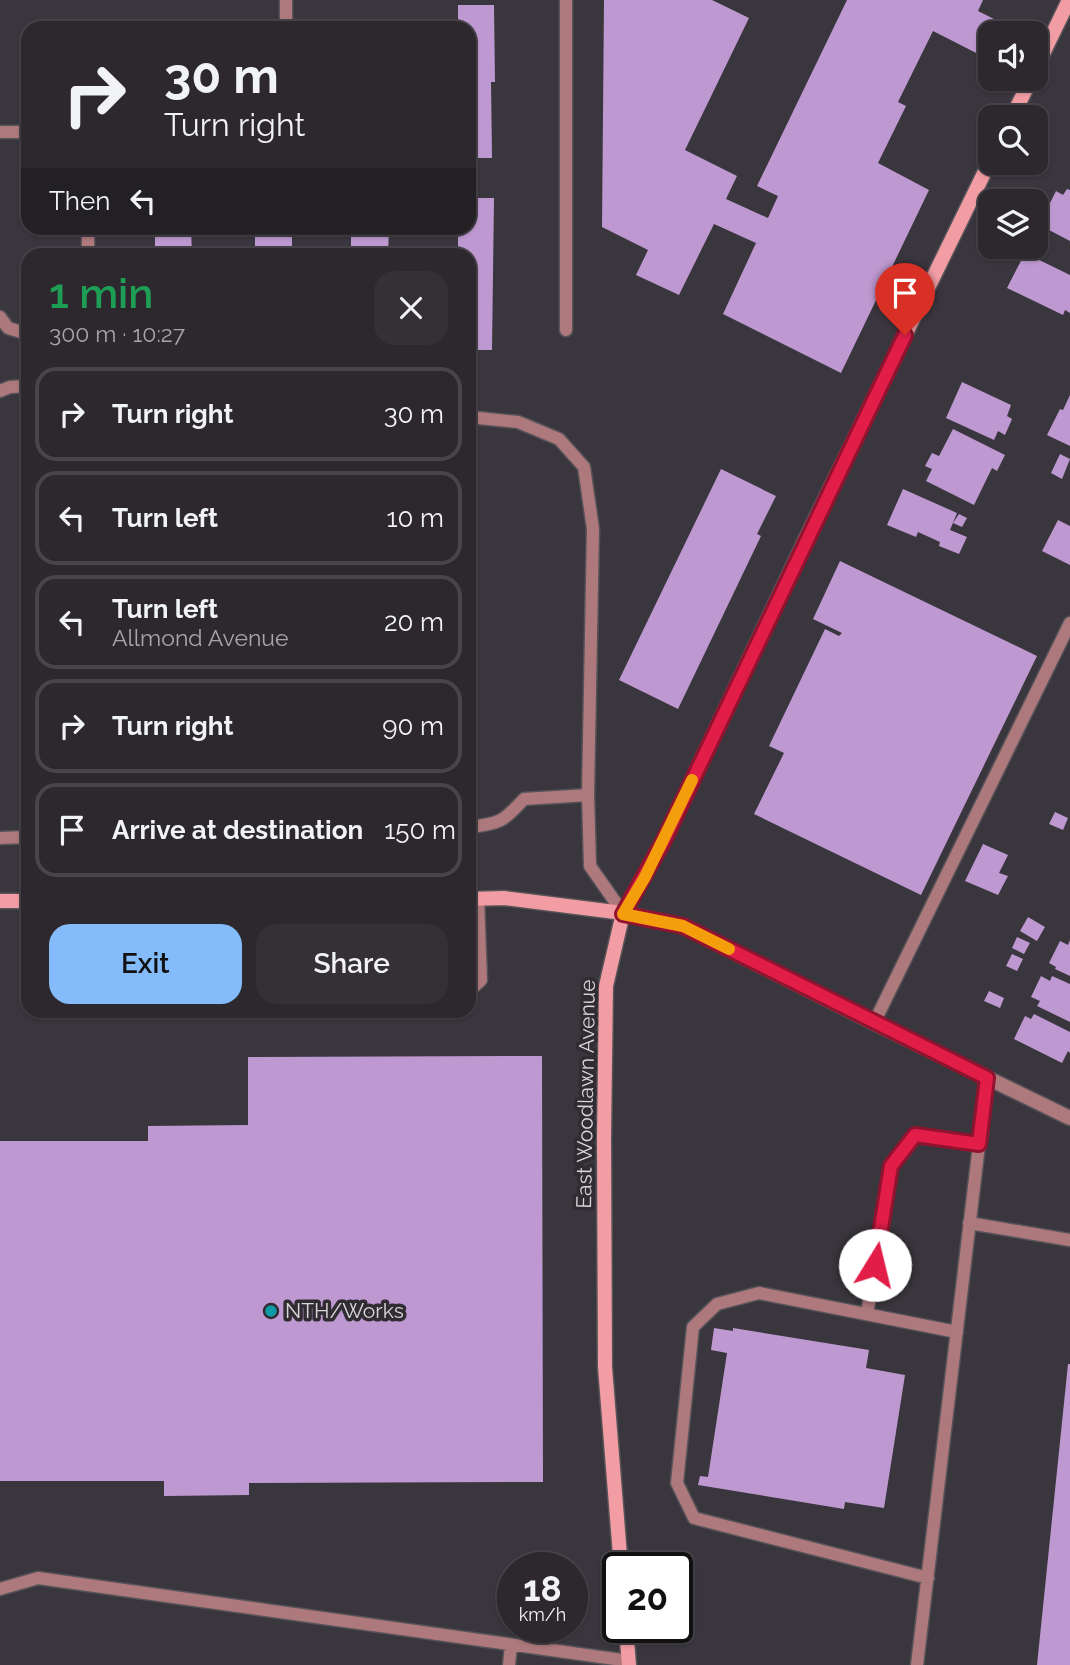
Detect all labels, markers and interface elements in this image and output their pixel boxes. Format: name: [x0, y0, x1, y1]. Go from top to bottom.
map controls: [978, 21, 1048, 259]
button: sound: [978, 21, 1048, 91]
text: 30 m: [164, 47, 279, 104]
icon: right: [49, 49, 140, 140]
button: search: [978, 105, 1048, 175]
text: Turn right: [164, 106, 305, 143]
icon: left: [124, 182, 162, 220]
text: Then: [49, 186, 110, 216]
button: layers: [978, 189, 1048, 259]
pin: [875, 263, 935, 335]
text: 1 min: [49, 269, 153, 318]
button: close: [374, 271, 448, 345]
icon: arrive: [886, 274, 924, 312]
text: 300 m · 10:27: [49, 320, 185, 347]
icon: right: [53, 395, 91, 433]
text: Turn right: [112, 399, 233, 429]
text: 30 m: [384, 399, 444, 429]
icon: left: [53, 499, 91, 537]
text: Turn left: [112, 503, 218, 533]
text: 10 m: [386, 503, 444, 533]
text: Turn left: [112, 594, 218, 624]
icon: left: [53, 603, 91, 641]
text: 20 m: [384, 607, 444, 637]
text: Allmond Avenue: [112, 624, 288, 651]
icon: right: [53, 707, 91, 745]
text: Turn right: [112, 711, 233, 741]
text: 90 m: [382, 711, 444, 741]
icon: arrive: [53, 811, 91, 849]
text: Arrive at destination: [112, 815, 363, 845]
text: 150 m: [384, 815, 456, 845]
button: Exit: [49, 924, 242, 1004]
button: Share: [256, 924, 448, 1004]
street label: East Woodlawn Avenue: [571, 979, 600, 1209]
position arrow: [838, 1228, 912, 1302]
place label: NTH/Works: [285, 1298, 404, 1323]
marker: NTH/Works: [263, 1303, 279, 1319]
speed limit sign: 20: [602, 1552, 693, 1643]
text: 18: [523, 1568, 562, 1609]
text: km/h: [519, 1604, 566, 1625]

